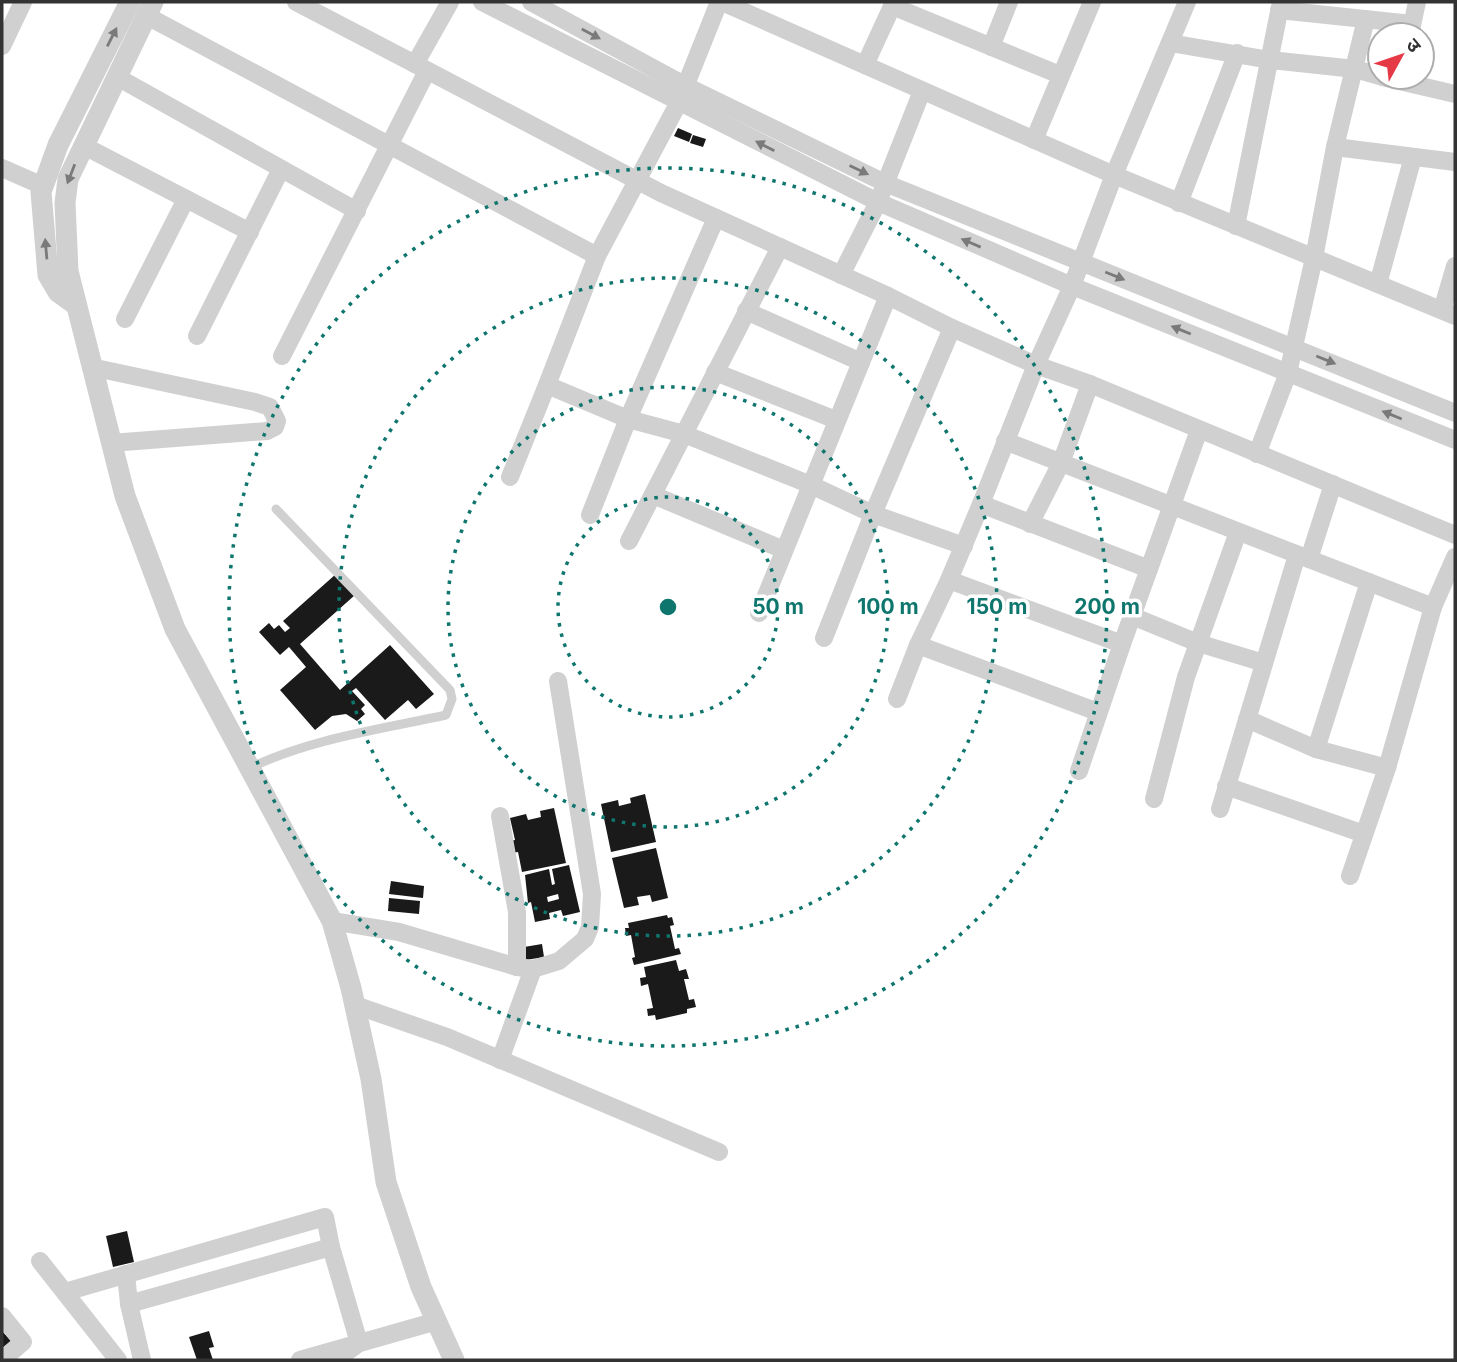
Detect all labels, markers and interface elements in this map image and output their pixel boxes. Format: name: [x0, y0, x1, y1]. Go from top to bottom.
north arrow: [1366, 21, 1436, 91]
one-way arrow: [107, 27, 118, 47]
one-way arrow: [581, 28, 601, 40]
text: उ: [1401, 34, 1427, 58]
one-way arrow: [755, 140, 775, 151]
one-way arrow: [66, 163, 77, 184]
one-way arrow: [849, 164, 869, 176]
one-way arrow: [40, 237, 51, 259]
one-way arrow: [961, 237, 981, 249]
one-way arrow: [1105, 270, 1126, 281]
one-way arrow: [1171, 324, 1191, 336]
one-way arrow: [1316, 355, 1337, 366]
one-way arrow: [1381, 409, 1402, 420]
text: 50 m: [752, 594, 804, 619]
text: 100 m: [857, 594, 919, 619]
text: 150 m: [967, 594, 1027, 619]
text: 200 m: [1074, 594, 1140, 619]
centre of rings: [656, 595, 680, 619]

